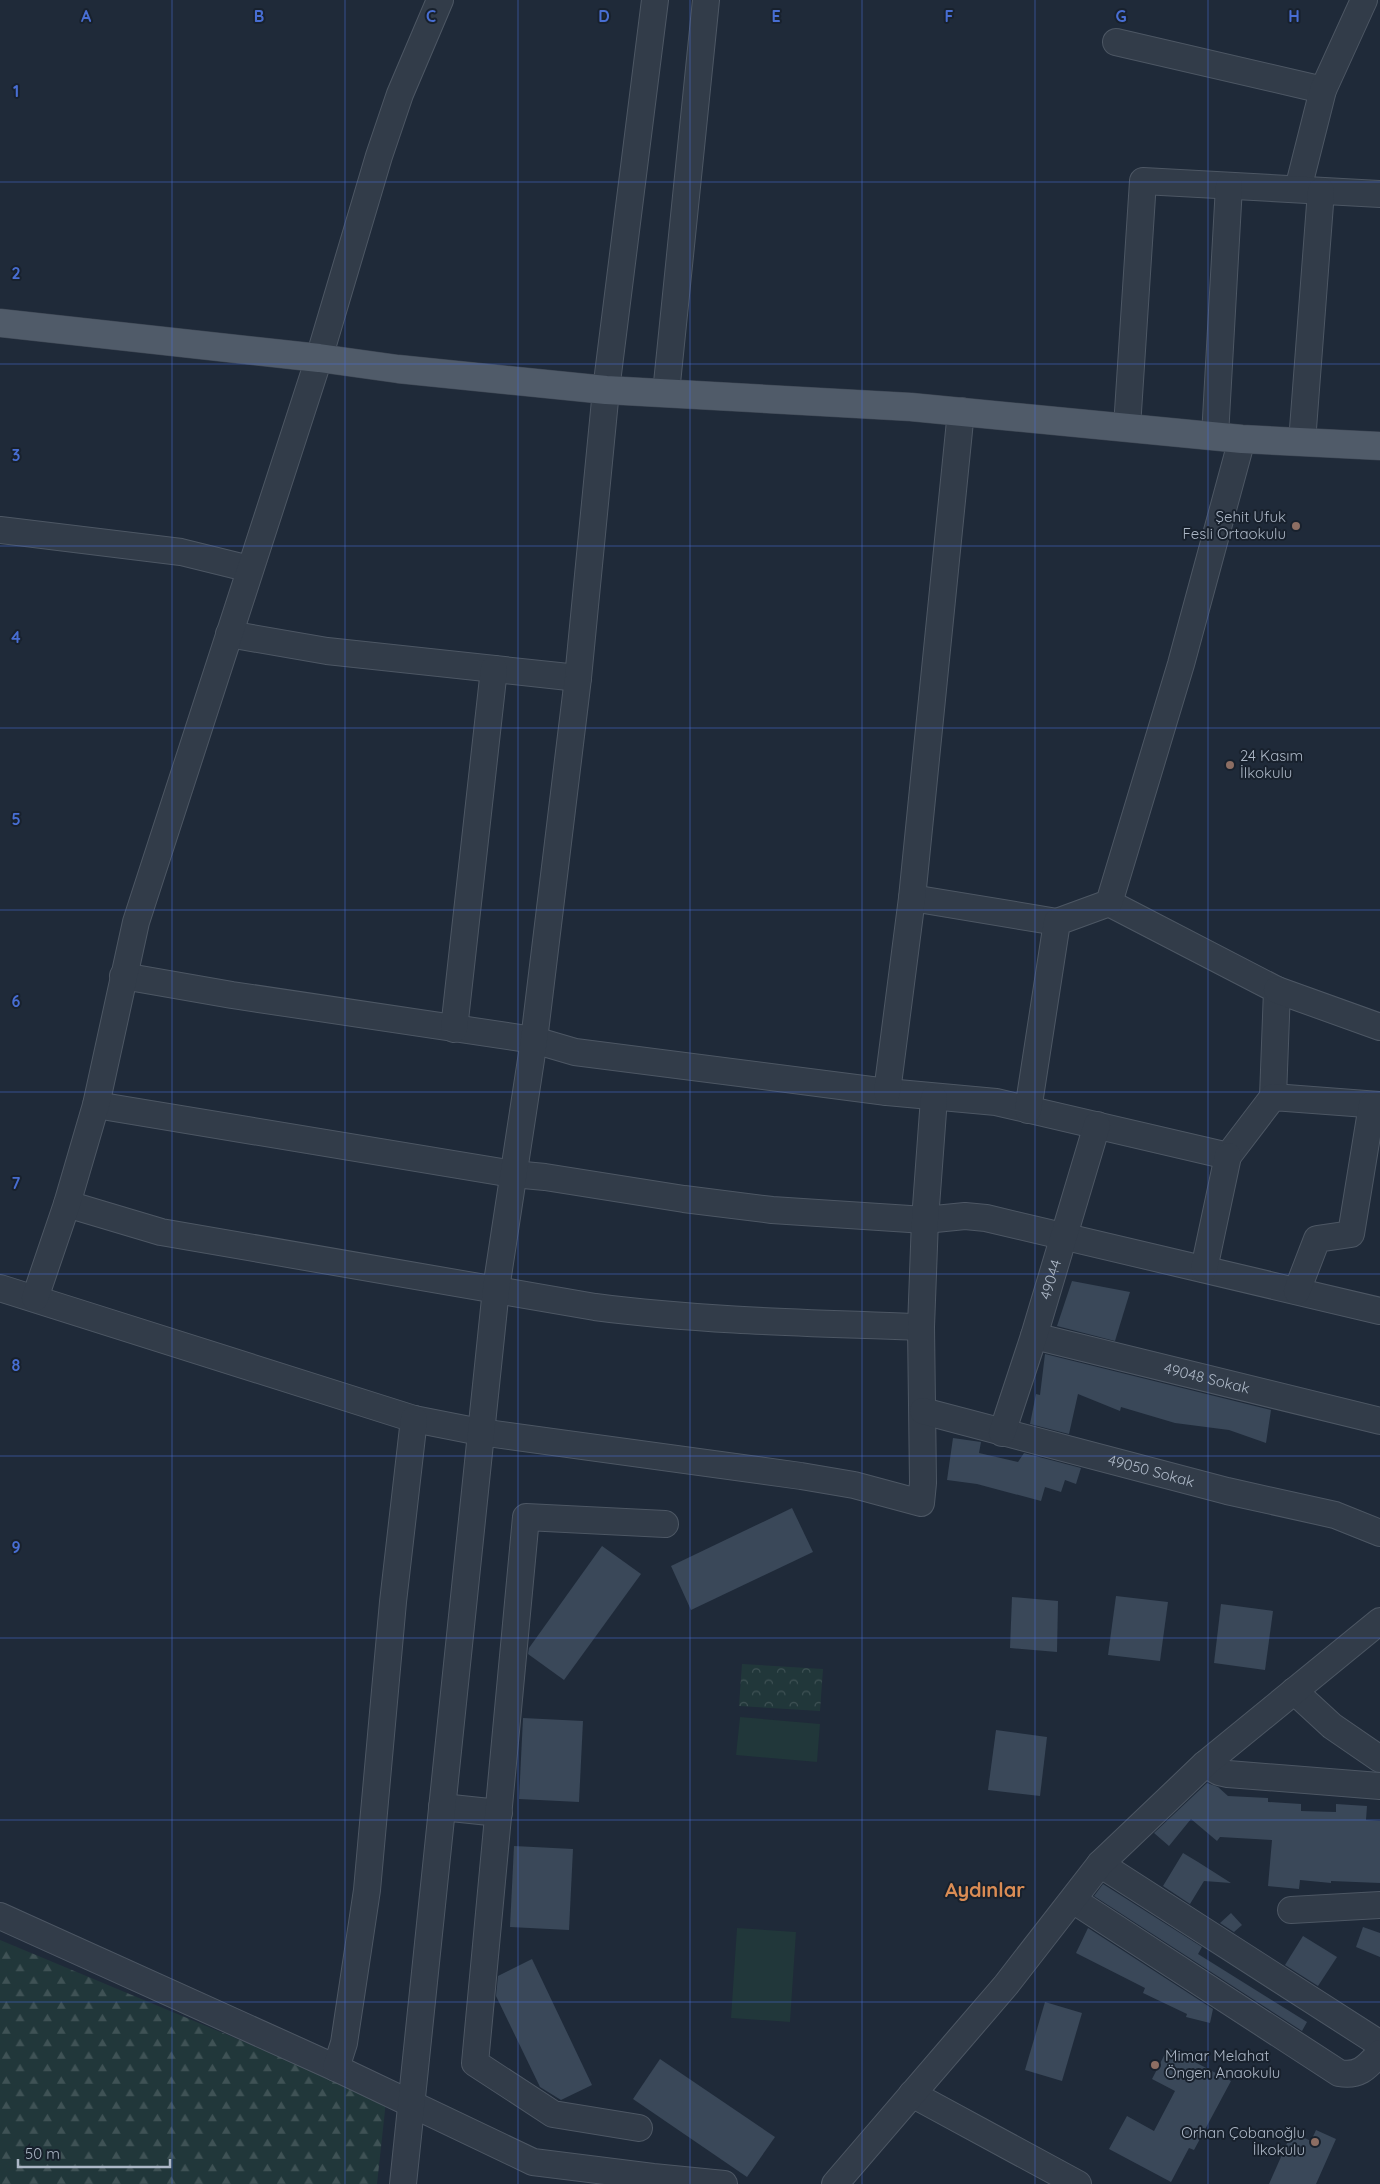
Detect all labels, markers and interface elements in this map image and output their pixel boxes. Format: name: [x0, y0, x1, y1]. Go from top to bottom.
text: A: [81, 6, 92, 26]
text: B: [254, 6, 264, 26]
text: C: [426, 6, 436, 26]
text: D: [598, 6, 610, 26]
text: E: [771, 6, 781, 26]
text: F: [945, 6, 954, 26]
text: G: [1115, 6, 1127, 26]
text: H: [1288, 6, 1300, 26]
text: 1: [13, 81, 19, 101]
text: 2: [11, 263, 21, 283]
text: 3: [12, 445, 20, 465]
place label: Şehit Ufuk Fesli Ortaokulu: [1183, 507, 1286, 543]
marker: Şehit Ufuk Fesli Ortaokulu: [1290, 520, 1302, 532]
text: 4: [11, 627, 21, 647]
place label: 24 Kasım İlkokulu: [1240, 746, 1303, 782]
marker: 24 Kasım İlkokulu: [1224, 759, 1236, 771]
text: 5: [11, 809, 21, 829]
text: 6: [12, 991, 21, 1011]
text: 7: [12, 1173, 21, 1193]
street label: 49044: [1035, 1257, 1065, 1302]
text: 8: [12, 1355, 21, 1375]
street label: 49048 Sokak: [1162, 1358, 1252, 1398]
street label: 49050 Sokak: [1106, 1450, 1197, 1491]
text: 9: [11, 1537, 21, 1557]
district label: Aydınlar: [945, 1877, 1025, 1902]
place label: Mimar Melahat Öngen Anaokulu: [1165, 2046, 1280, 2082]
marker: Mimar Melahat Öngen Anaokulu: [1149, 2059, 1161, 2071]
place label: Orhan Çobanoğlu İlkokulu: [1181, 2123, 1305, 2159]
scale bar: [18, 2136, 170, 2168]
marker: Orhan Çobanoğlu İlkokulu: [1309, 2136, 1321, 2148]
text: 50 m: [25, 2144, 60, 2163]

